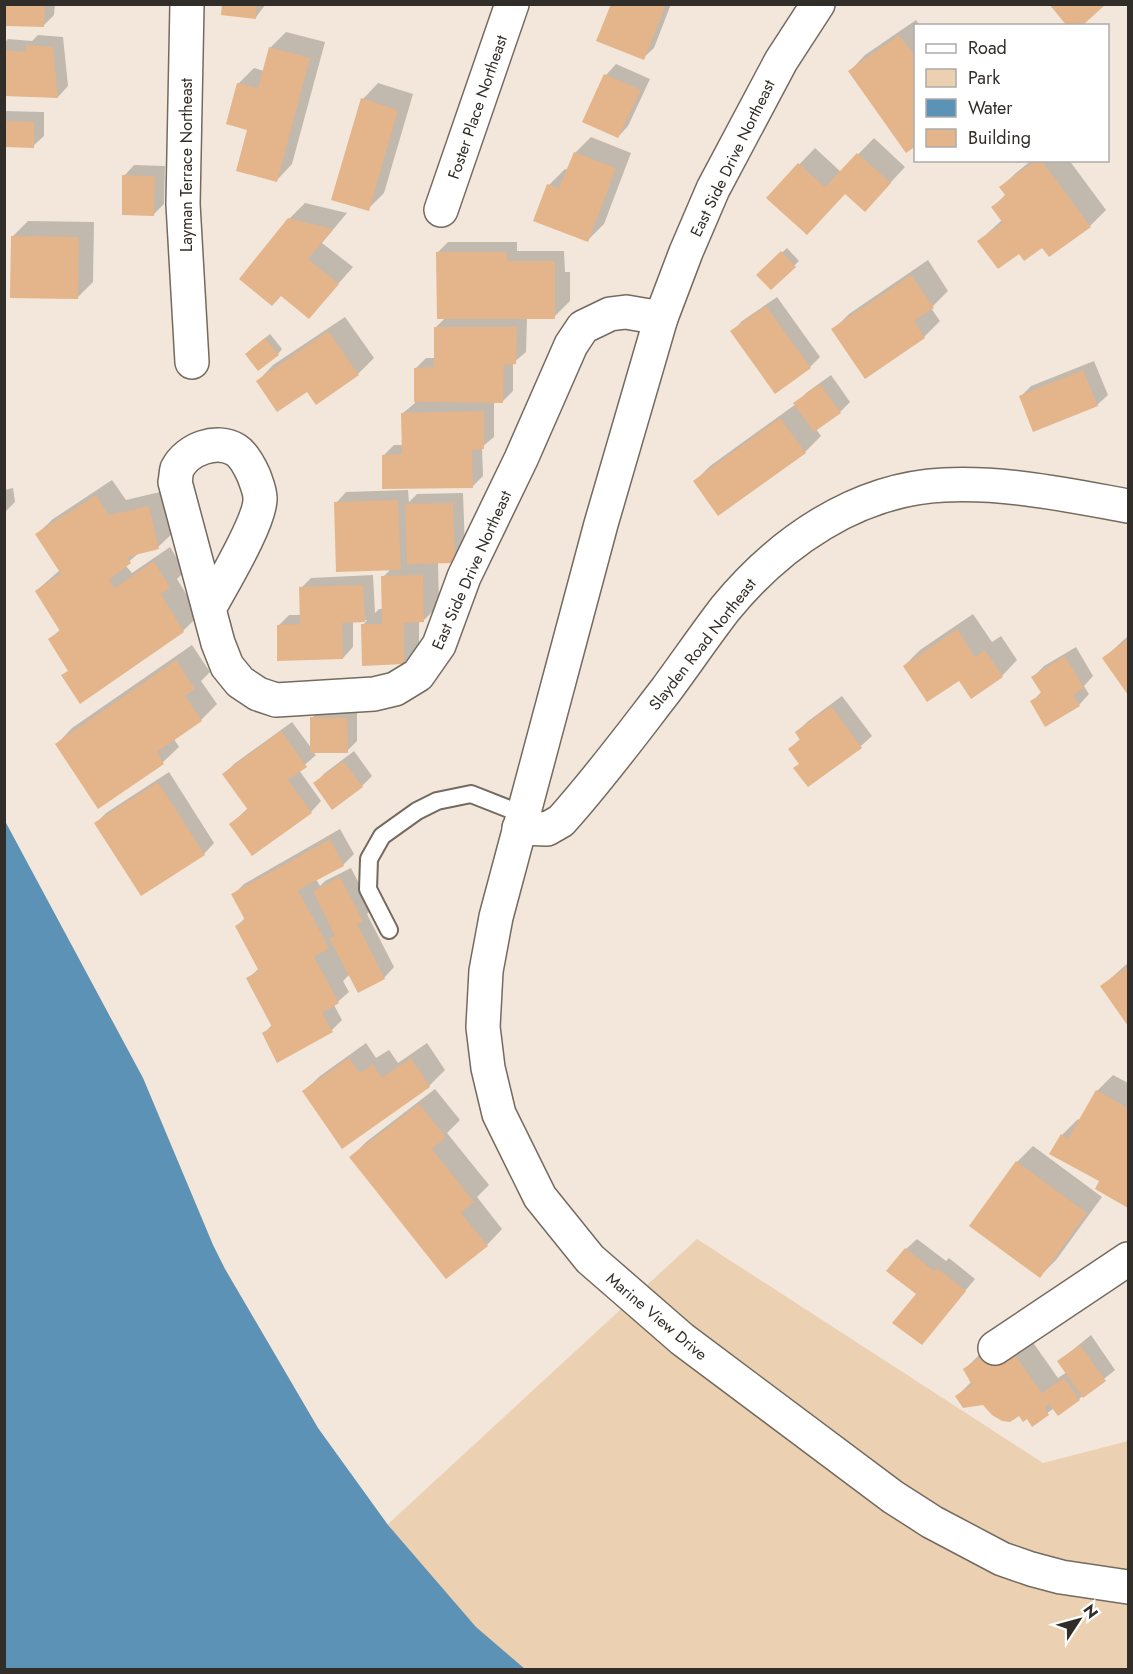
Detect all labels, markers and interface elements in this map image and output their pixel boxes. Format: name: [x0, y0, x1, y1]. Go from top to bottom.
legend: [914, 24, 1109, 162]
street label: Foster Place Northeast: [442, 32, 513, 182]
text: Road: [968, 35, 1007, 61]
text: Park: [968, 65, 1000, 91]
street label: East Side Drive Northeast: [684, 76, 781, 241]
street label: Layman Terrace Northeast: [175, 78, 198, 252]
text: Water: [968, 95, 1013, 121]
text: Building: [968, 125, 1031, 151]
street label: East Side Drive Northeast: [426, 487, 517, 654]
street label: Slayden Road Northeast: [643, 573, 761, 715]
street label: Marine View Drive: [601, 1267, 712, 1366]
north arrow: [1049, 1590, 1109, 1650]
text: N: [1078, 1600, 1104, 1623]

